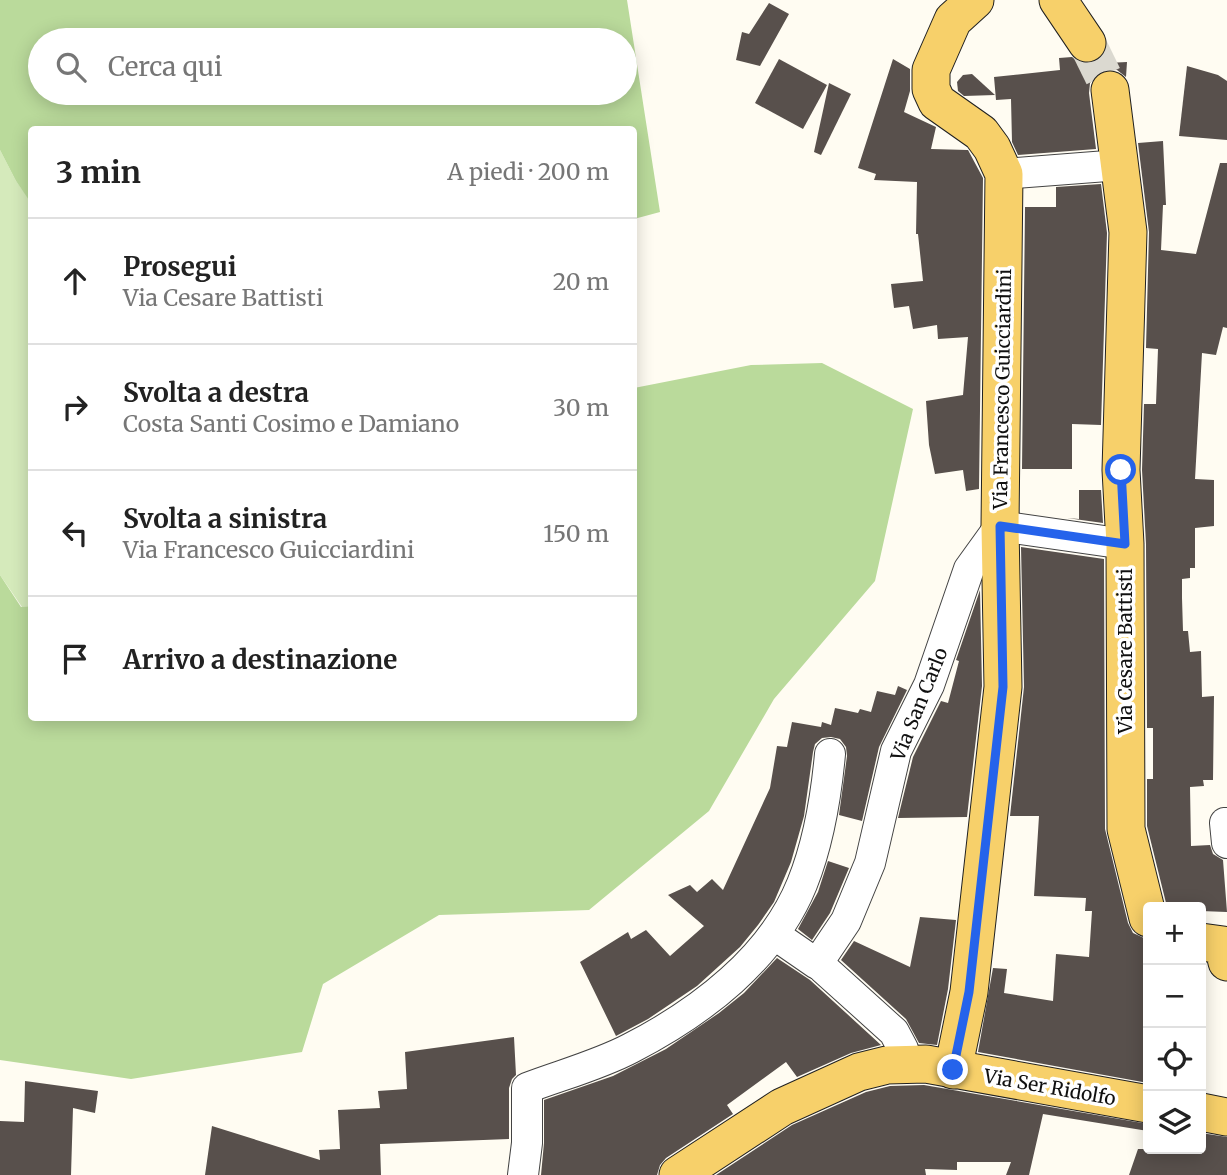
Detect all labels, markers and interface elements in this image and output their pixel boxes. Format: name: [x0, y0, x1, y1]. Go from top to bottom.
search box: [28, 28, 637, 105]
icon: search: [52, 48, 90, 86]
text: Cerca qui: [108, 50, 222, 83]
text: 3 min: [56, 153, 141, 191]
text: A piedi · 200 m: [447, 157, 609, 186]
text: Prosegui: [123, 250, 237, 283]
icon: ahead: [56, 262, 94, 300]
text: 20 m: [553, 267, 609, 296]
street label: Via Francesco Guicciardini: [988, 268, 1016, 511]
text: Via Cesare Battisti: [123, 283, 323, 312]
text: Svolta a destra: [123, 376, 309, 409]
icon: right: [56, 388, 94, 426]
text: 30 m: [553, 393, 609, 422]
text: Costa Santi Cosimo e Damiano: [123, 409, 459, 438]
route start: [1105, 454, 1136, 485]
text: Svolta a sinistra: [123, 502, 327, 535]
icon: left: [56, 514, 94, 552]
text: 150 m: [543, 519, 609, 548]
text: Via Francesco Guicciardini: [123, 535, 414, 564]
street label: Via Cesare Battisti: [1113, 568, 1137, 735]
icon: arrive: [56, 640, 94, 678]
text: Arrivo a destinazione: [123, 643, 397, 676]
street label: Via San Carlo: [885, 644, 953, 765]
map controls: [1143, 902, 1206, 1154]
button: +: [1143, 902, 1206, 965]
button: −: [1143, 965, 1206, 1028]
button: locate: [1143, 1028, 1206, 1091]
route end: [937, 1054, 968, 1085]
street label: Via Ser Ridolfo: [981, 1063, 1118, 1110]
button: layers: [1143, 1091, 1206, 1154]

